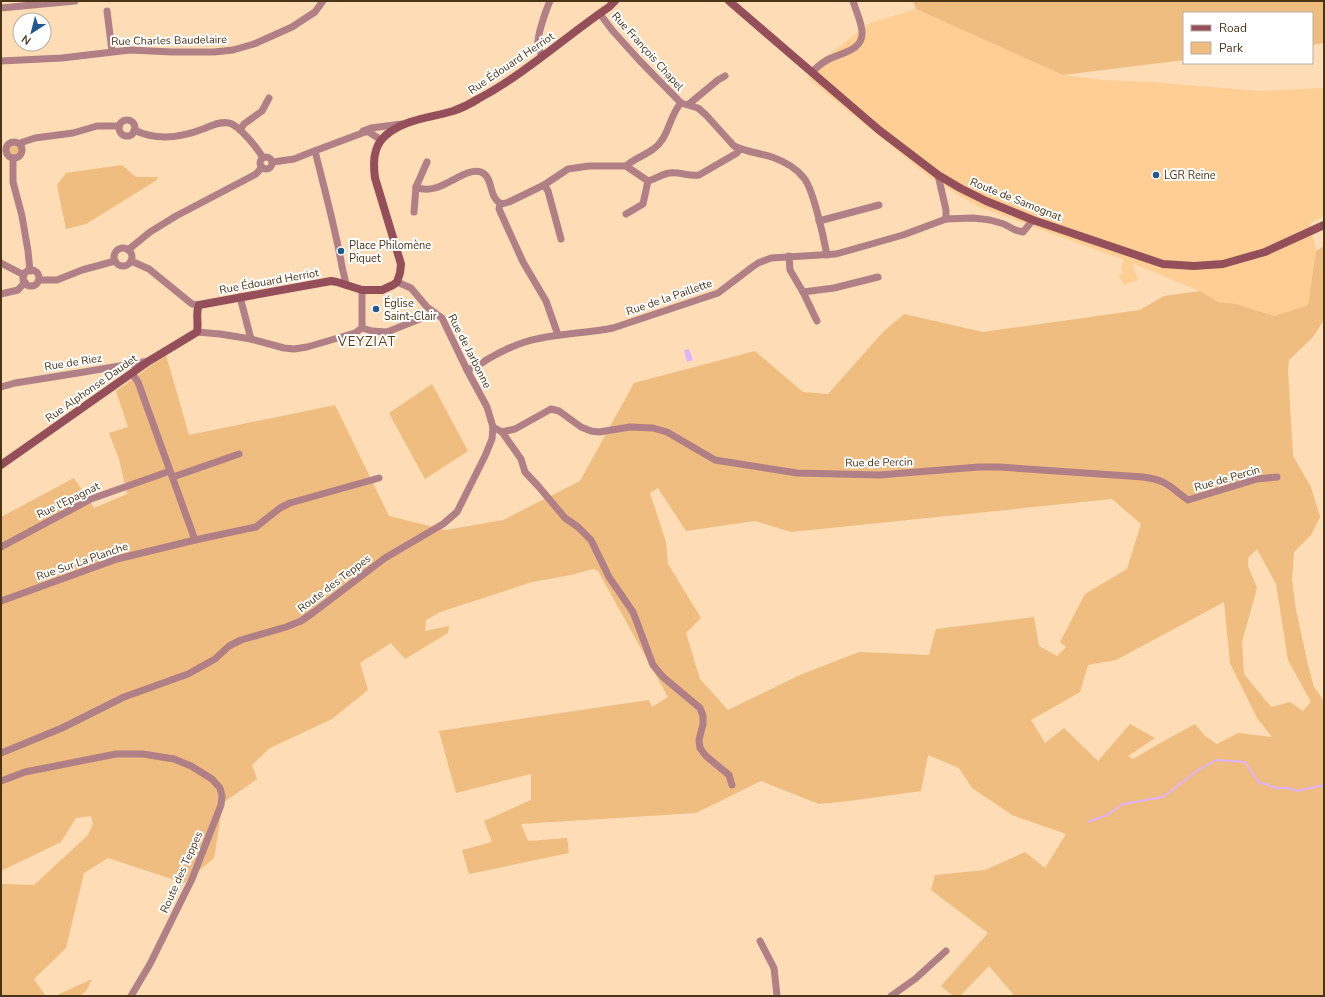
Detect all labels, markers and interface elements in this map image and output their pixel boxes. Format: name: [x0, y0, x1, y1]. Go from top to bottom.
street label: Rue François Chapel: [608, 9, 687, 94]
north arrow: [12, 12, 52, 52]
legend: [1183, 12, 1313, 64]
text: Road: [1219, 20, 1247, 36]
street label: Rue Édouard Herriot: [465, 28, 557, 98]
text: N: [19, 31, 34, 48]
street label: Rue Charles Baudelaire: [111, 32, 227, 49]
text: Park: [1219, 40, 1244, 56]
place label: LGR Reine: [1164, 168, 1216, 183]
marker: LGR Reine: [1151, 170, 1161, 180]
street label: Route de Samognat: [968, 174, 1064, 225]
place label: Place Philomène Piquet: [349, 238, 431, 266]
marker: Place Philomène Piquet: [336, 246, 346, 256]
street label: Rue Édouard Herriot: [218, 264, 320, 298]
street label: Rue de la Paillette: [624, 276, 714, 319]
place label: Église Saint-Clair: [384, 295, 437, 324]
marker: Église Saint-Clair: [371, 304, 381, 314]
street label: Rue de Jarbonne: [444, 312, 495, 391]
district label: VEYZIAT: [337, 333, 396, 351]
street label: Rue Alphonse Daudet: [42, 351, 140, 426]
street label: Rue de Riez: [43, 351, 103, 374]
street label: Rue de Percin: [845, 454, 913, 471]
street label: Rue de Percin: [1193, 462, 1262, 495]
street label: Rue l'Epagnat: [34, 479, 102, 522]
street label: Rue Sur La Planche: [34, 539, 130, 584]
street label: Route des Teppes: [295, 551, 374, 616]
street label: Route des Teppes: [157, 829, 206, 915]

